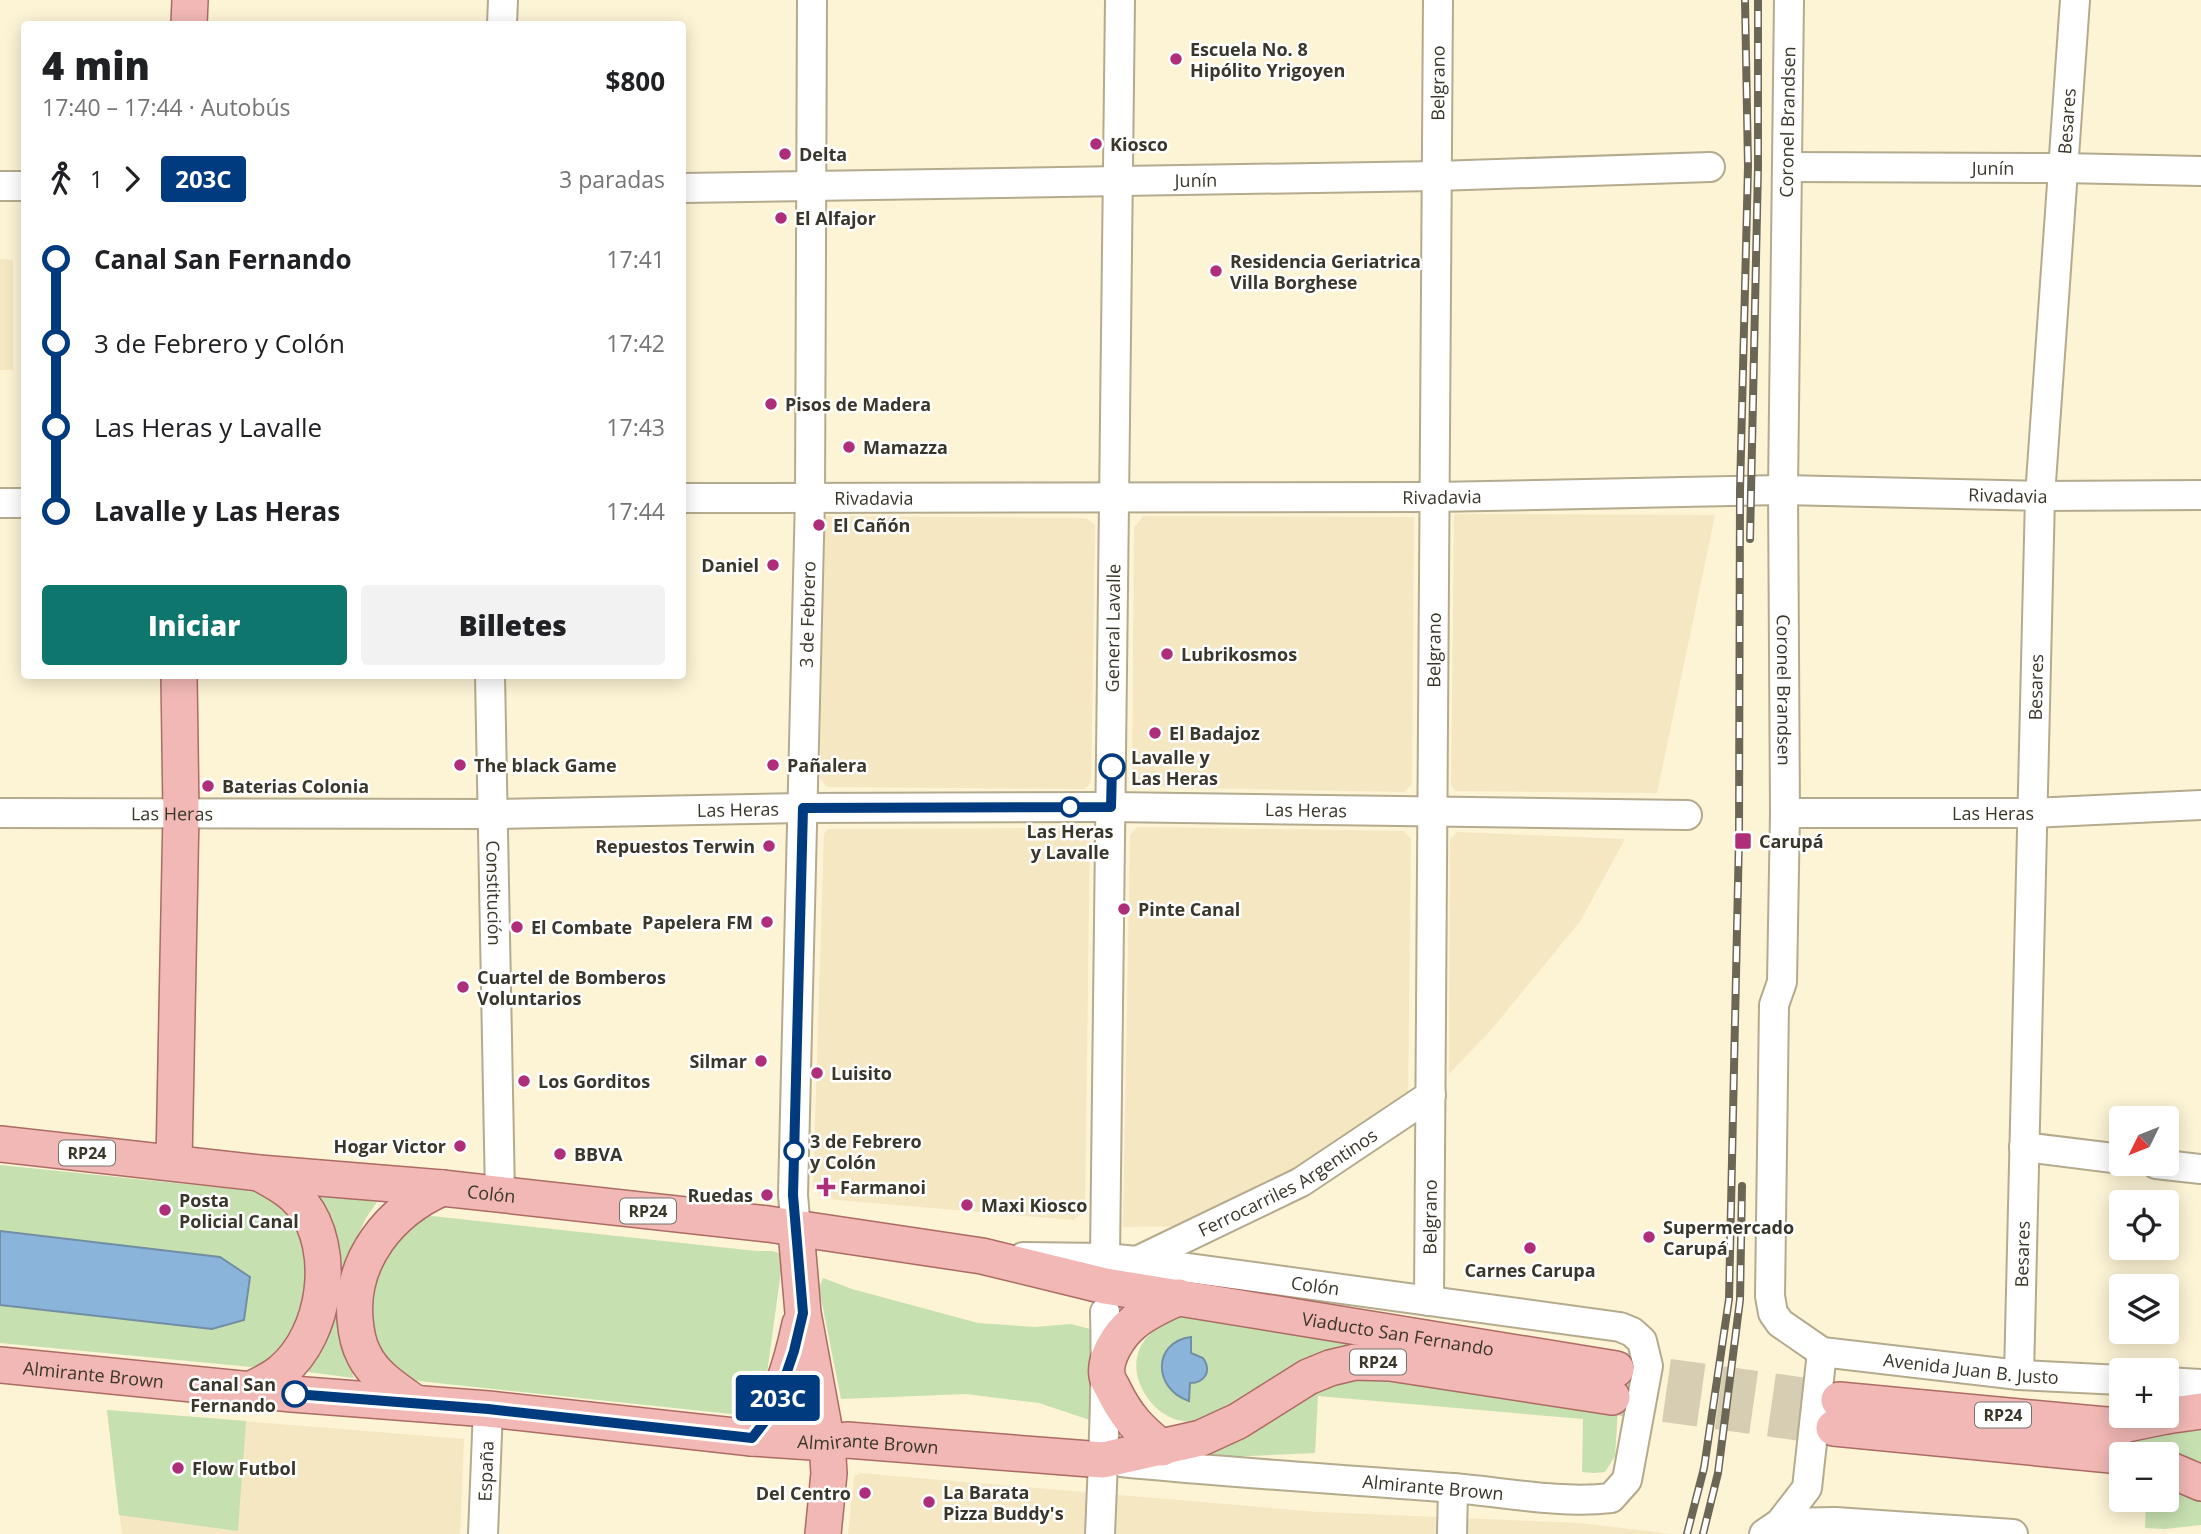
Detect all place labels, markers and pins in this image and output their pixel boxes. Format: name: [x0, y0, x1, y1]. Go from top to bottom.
place label: Escuela No. 8 Hipólito Yrigoyen: [1190, 37, 1345, 82]
marker: Escuela No. 8 Hipólito Yrigoyen: [1168, 51, 1184, 67]
place label: Kiosco: [1110, 132, 1168, 156]
marker: Kiosco: [1088, 136, 1104, 152]
place label: Delta: [799, 142, 847, 166]
marker: Delta: [777, 146, 793, 162]
place label: El Alfajor: [795, 206, 876, 230]
marker: El Alfajor: [773, 210, 789, 226]
place label: Residencia Geriatrica Villa Borghese: [1230, 249, 1421, 294]
marker: Residencia Geriatrica Villa Borghese: [1208, 263, 1224, 279]
place label: Pisos de Madera: [785, 392, 931, 416]
marker: Pisos de Madera: [763, 396, 779, 412]
place label: Mamazza: [863, 435, 948, 459]
marker: Mamazza: [841, 439, 857, 455]
place label: El Cañón: [833, 513, 910, 537]
marker: El Cañón: [811, 517, 827, 533]
place label: Daniel: [701, 553, 759, 577]
marker: Daniel: [765, 557, 781, 573]
place label: Lubrikosmos: [1181, 642, 1297, 666]
marker: Lubrikosmos: [1159, 646, 1175, 662]
place label: El Badajoz: [1169, 721, 1260, 745]
marker: El Badajoz: [1147, 725, 1163, 741]
place label: Lavalle y Las Heras: [1131, 745, 1218, 790]
place label: The black Game: [474, 753, 617, 777]
place label: Pañalera: [787, 753, 867, 777]
marker: Lavalle y Las Heras: [1099, 754, 1125, 780]
marker: The black Game: [452, 757, 468, 773]
marker: Pañalera: [765, 757, 781, 773]
place label: Baterias Colonia: [222, 774, 369, 798]
marker: Baterias Colonia: [200, 778, 216, 794]
marker: Las Heras y Lavalle: [1060, 797, 1080, 817]
place label: Las Heras y Lavalle: [1026, 819, 1114, 864]
place label: Carupá: [1759, 829, 1824, 853]
marker: Carupá: [1733, 831, 1753, 851]
place label: Repuestos Terwin: [595, 834, 755, 858]
marker: Repuestos Terwin: [761, 838, 777, 854]
place label: Pinte Canal: [1138, 897, 1240, 921]
marker: Pinte Canal: [1116, 901, 1132, 917]
place label: Papelera FM: [642, 910, 753, 934]
marker: Papelera FM: [759, 914, 775, 930]
place label: El Combate: [531, 915, 632, 939]
marker: El Combate: [509, 919, 525, 935]
place label: Cuartel de Bomberos Voluntarios: [477, 965, 666, 1010]
marker: Cuartel de Bomberos Voluntarios: [455, 979, 471, 995]
place label: Silmar: [689, 1049, 747, 1073]
marker: Silmar: [753, 1053, 769, 1069]
place label: Luisito: [831, 1061, 892, 1085]
marker: Luisito: [809, 1065, 825, 1081]
place label: Los Gorditos: [538, 1069, 650, 1093]
marker: Los Gorditos: [516, 1073, 532, 1089]
place label: 3 de Febrero y Colón: [810, 1129, 922, 1174]
place label: Hogar Victor: [334, 1134, 446, 1158]
marker: Hogar Victor: [452, 1138, 468, 1154]
marker: 3 de Febrero y Colón: [784, 1141, 804, 1161]
place label: BBVA: [574, 1142, 623, 1166]
marker: BBVA: [552, 1146, 568, 1162]
place label: Farmanoi: [840, 1175, 926, 1199]
marker: Farmanoi: [818, 1179, 834, 1195]
place label: Ruedas: [687, 1183, 753, 1207]
marker: Ruedas: [759, 1187, 775, 1203]
place label: Posta Policial Canal: [179, 1188, 299, 1233]
place label: Maxi Kiosco: [981, 1193, 1087, 1217]
marker: Maxi Kiosco: [959, 1197, 975, 1213]
marker: Posta Policial Canal: [157, 1202, 173, 1218]
place label: Supermercado Carupá: [1663, 1215, 1794, 1260]
marker: Supermercado Carupá: [1641, 1229, 1657, 1245]
marker: Carnes Carupa: [1522, 1240, 1538, 1256]
place label: Carnes Carupa: [1464, 1258, 1596, 1282]
place label: Canal San Fernando: [188, 1372, 276, 1417]
marker: Canal San Fernando: [282, 1381, 308, 1407]
place label: Flow Futbol: [192, 1456, 296, 1480]
marker: Flow Futbol: [170, 1460, 186, 1476]
place label: La Barata Pizza Buddy's: [943, 1480, 1064, 1525]
place label: Del Centro: [756, 1481, 851, 1505]
marker: Del Centro: [857, 1485, 873, 1501]
marker: La Barata Pizza Buddy's: [921, 1494, 937, 1510]

